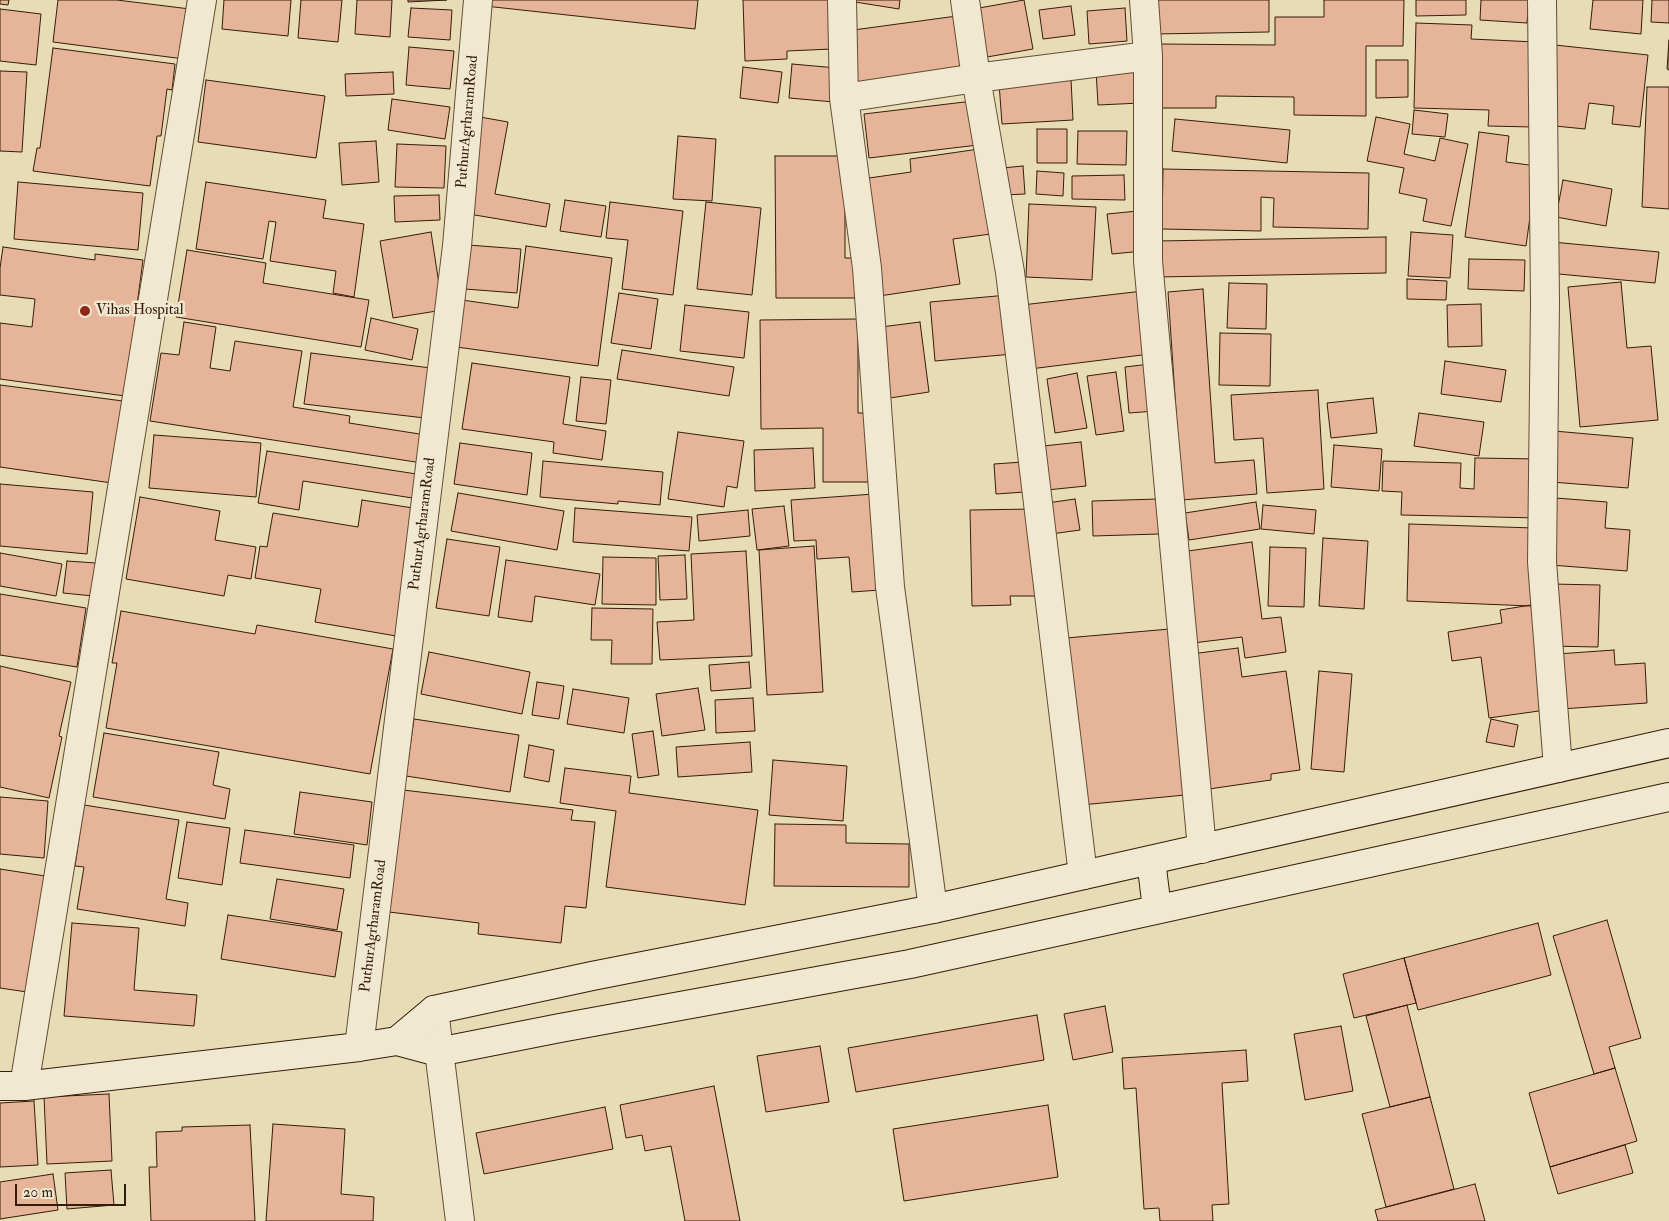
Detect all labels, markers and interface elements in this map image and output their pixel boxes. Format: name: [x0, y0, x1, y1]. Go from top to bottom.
street label: PuthurAgrharamRoad: [453, 55, 483, 189]
place label: Vihas Hospital: [96, 302, 184, 320]
marker: Vihas Hospital: [78, 304, 92, 318]
street label: PuthurAgrharamRoad: [406, 457, 440, 591]
street label: PuthurAgrharamRoad: [357, 859, 391, 993]
scale bar: [18, 1174, 129, 1206]
text: 20 m: [23, 1183, 53, 1202]

